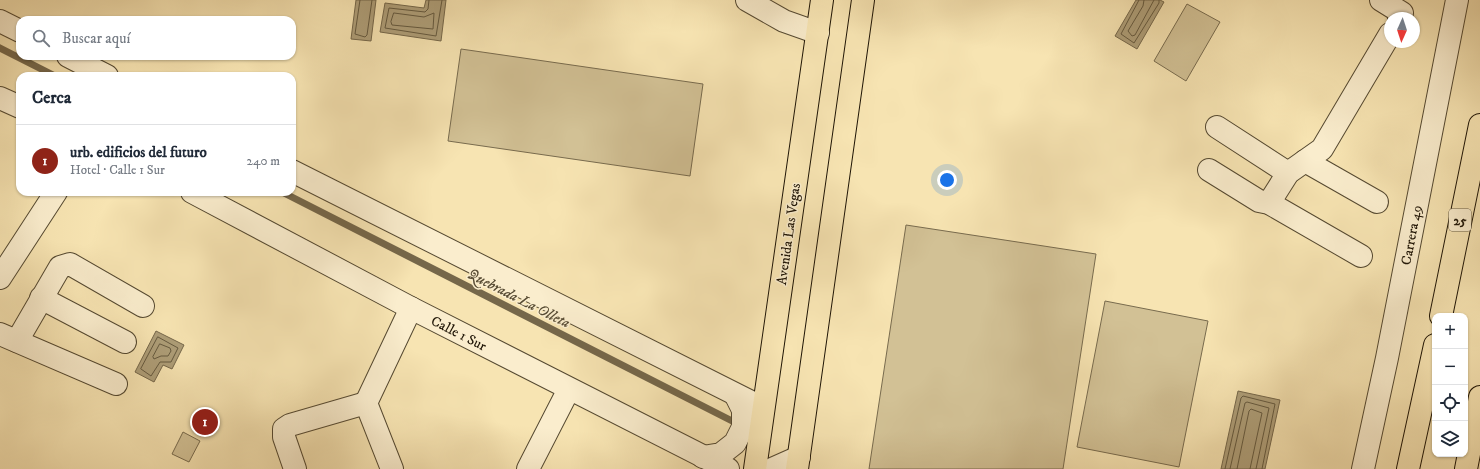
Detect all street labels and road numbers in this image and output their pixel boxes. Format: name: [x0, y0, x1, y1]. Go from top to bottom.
street label: Avenida Las Vegas: [773, 182, 805, 286]
street label: Carrera 49: [1397, 204, 1427, 267]
road number: 25: [1449, 209, 1471, 231]
street label: Calle 1 Sur: [428, 312, 490, 356]

